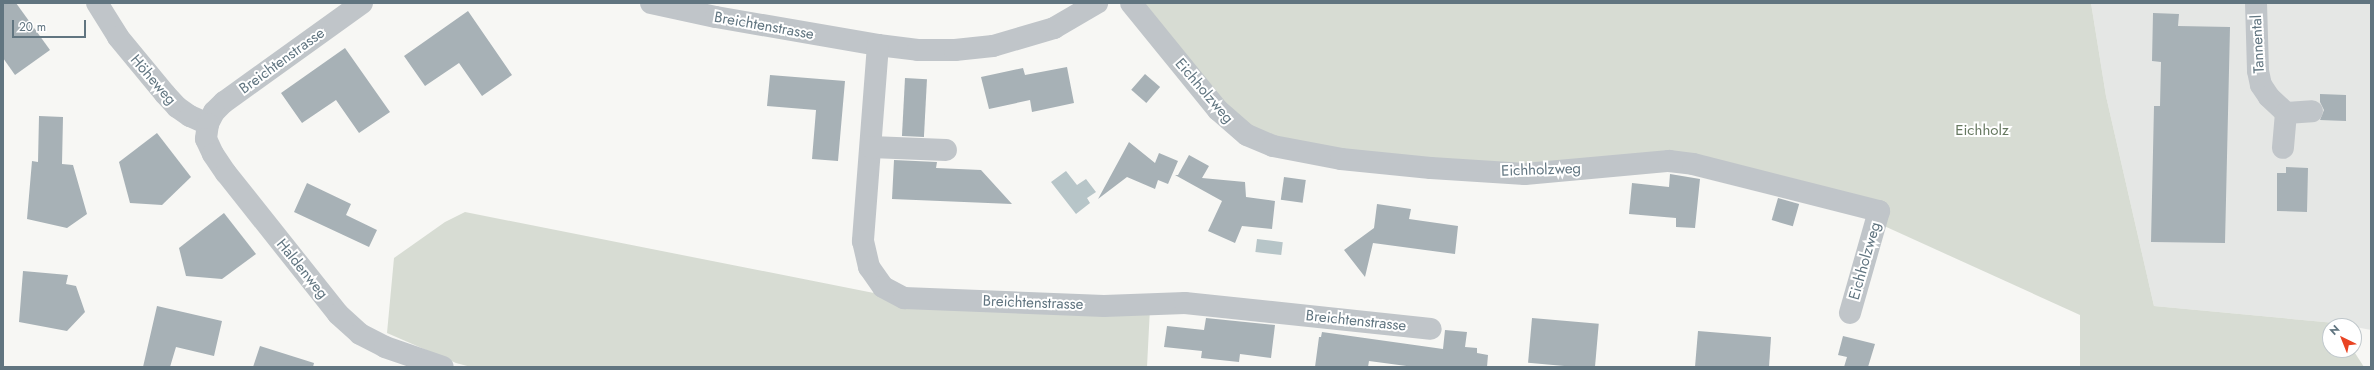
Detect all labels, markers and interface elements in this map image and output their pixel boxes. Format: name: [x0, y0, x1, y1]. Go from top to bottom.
street label: Breichtenstrasse: [713, 8, 815, 44]
scale bar: [14, 12, 88, 38]
street label: Tannental: [2247, 14, 2269, 74]
text: 20 m: [19, 18, 46, 36]
street label: Breichtenstrasse: [236, 24, 328, 98]
street label: Höheweg: [126, 51, 180, 109]
street label: Eichholzweg: [1171, 55, 1237, 127]
park label: Eichholz: [1955, 122, 2009, 140]
street label: Eichholzweg: [1501, 160, 1581, 180]
street label: Eichholzweg: [1845, 220, 1885, 302]
street label: Haldenweg: [272, 235, 332, 303]
street label: Breichtenstrasse: [982, 292, 1084, 314]
street label: Breichtenstrasse: [1305, 307, 1407, 335]
north arrow: [2322, 318, 2362, 358]
text: N: [2326, 321, 2343, 339]

